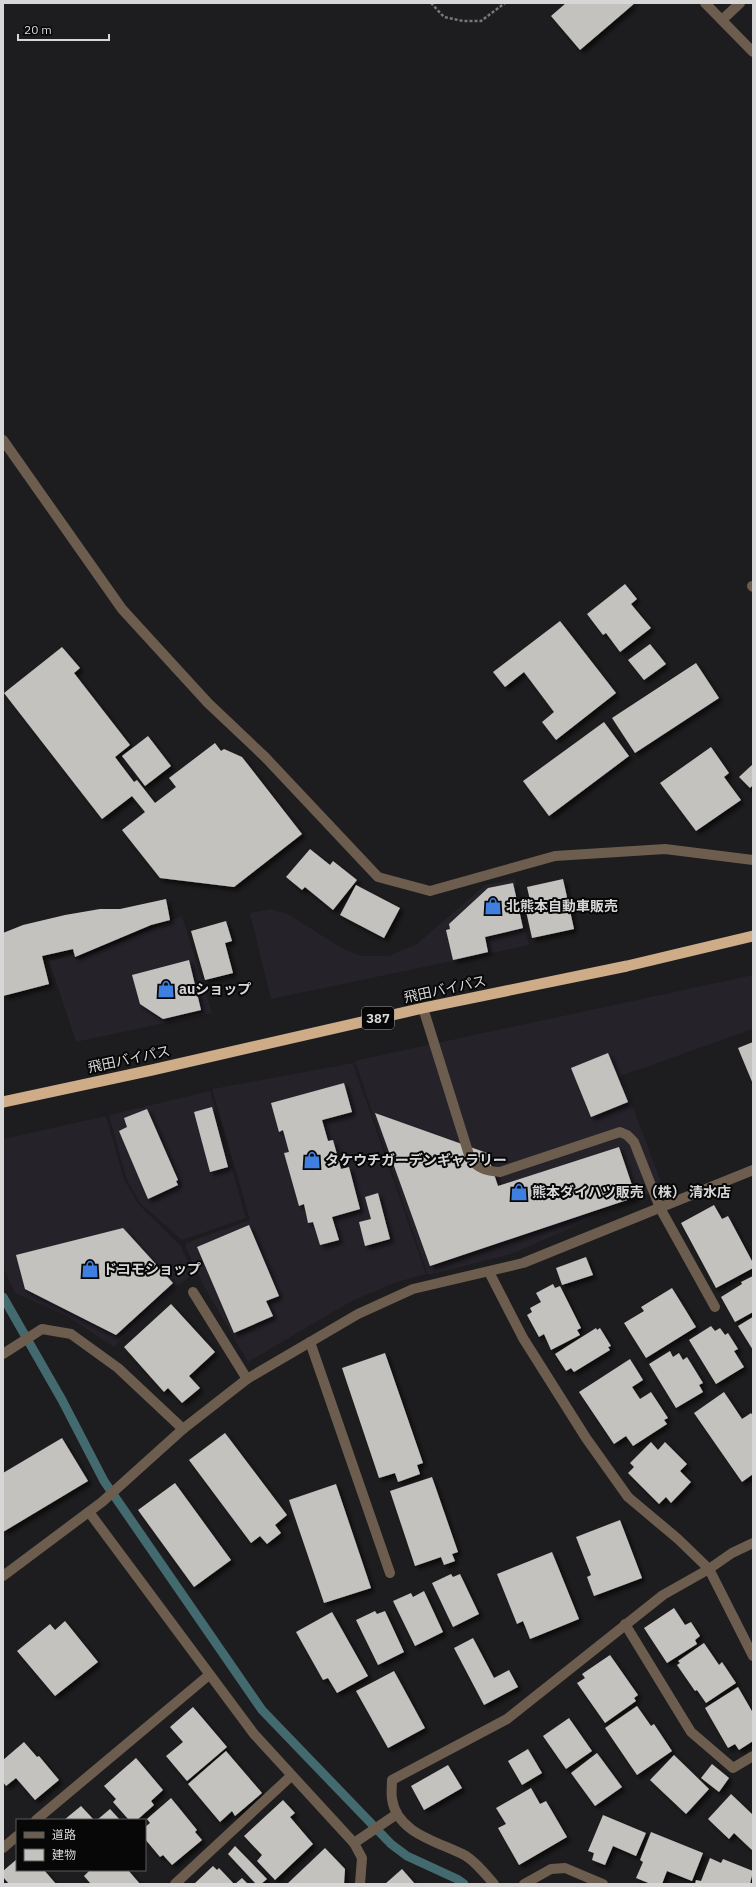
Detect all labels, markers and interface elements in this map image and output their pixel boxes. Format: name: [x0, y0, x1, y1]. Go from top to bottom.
scale bar: [18, 16, 109, 42]
text: 20 m: [24, 22, 52, 37]
shop icon: 北熊本自動車販売: [483, 896, 503, 916]
place label: 北熊本自動車販売: [506, 897, 618, 915]
street label: 飛田バイパス: [402, 971, 488, 1007]
shop icon: auショップ: [156, 979, 176, 999]
place label: auショップ: [179, 980, 251, 998]
road number: 387: [362, 1007, 394, 1029]
street label: 飛田バイパス: [86, 1041, 172, 1077]
shop icon: タケウチガーデンギャラリー: [302, 1150, 322, 1170]
place label: タケウチガーデンギャラリー: [325, 1151, 507, 1169]
shop icon: 熊本ダイハツ販売（株） 清水店: [509, 1182, 529, 1202]
place label: 熊本ダイハツ販売（株） 清水店: [532, 1183, 731, 1201]
shop icon: ドコモショップ: [80, 1259, 100, 1279]
place label: ドコモショップ: [103, 1260, 201, 1278]
legend: [16, 1819, 146, 1871]
text: 道路: [52, 1827, 76, 1842]
text: 建物: [52, 1847, 76, 1862]

